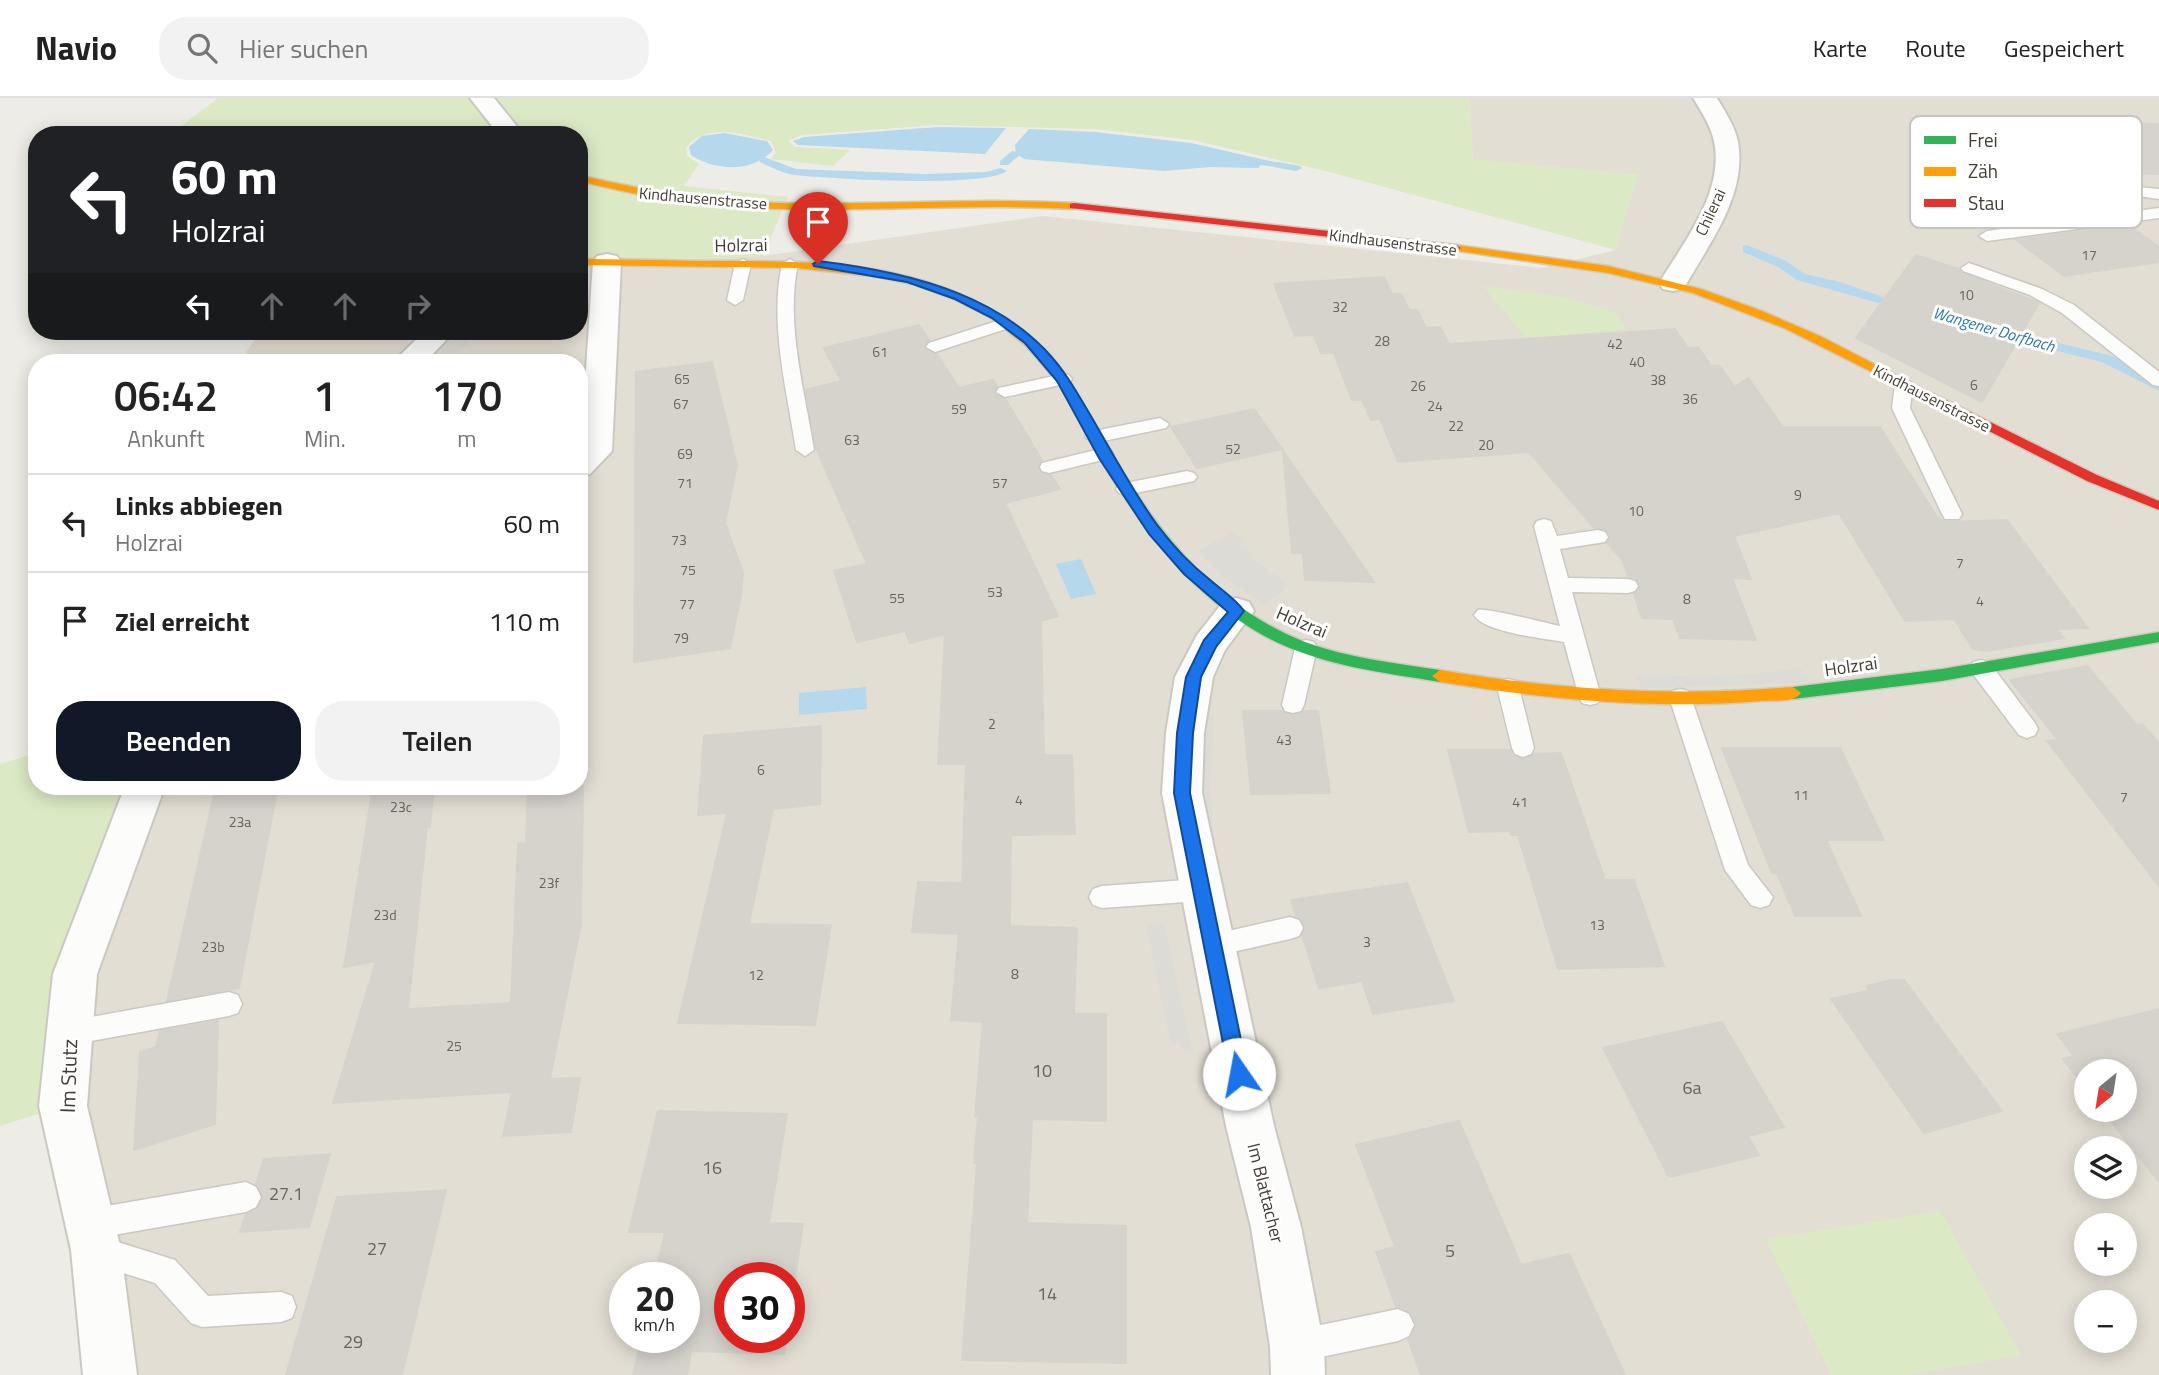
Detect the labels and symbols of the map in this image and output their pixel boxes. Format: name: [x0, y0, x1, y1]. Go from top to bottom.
legend: [1910, 116, 2142, 228]
text: Frei: [1968, 125, 1998, 154]
text: Zäh: [1968, 156, 1998, 185]
street label: Kindhausenstrasse: [638, 180, 768, 216]
street label: Chilerai: [1689, 184, 1731, 240]
text: Stau: [1968, 188, 2004, 217]
pin: [788, 192, 848, 264]
street label: Kindhausenstrasse: [1328, 222, 1458, 262]
street label: Holzrai: [714, 231, 768, 259]
house number: 17: [2081, 244, 2097, 265]
house number: 10: [1958, 284, 1974, 305]
house number: 32: [1332, 296, 1348, 317]
water label: Wangener Dorfbach: [1930, 300, 2059, 358]
house number: 28: [1374, 330, 1390, 351]
house number: 42: [1607, 333, 1623, 354]
house number: 61: [872, 341, 888, 362]
house number: 40: [1629, 351, 1645, 372]
street label: Kindhausenstrasse: [1869, 358, 1995, 438]
house number: 65: [674, 368, 690, 389]
house number: 38: [1650, 369, 1666, 390]
house number: 6: [1970, 374, 1978, 395]
house number: 26: [1410, 375, 1426, 396]
house number: 36: [1682, 388, 1698, 409]
house number: 67: [673, 393, 689, 414]
house number: 24: [1427, 395, 1443, 416]
house number: 59: [951, 398, 967, 419]
house number: 22: [1448, 415, 1464, 436]
house number: 63: [844, 429, 860, 450]
house number: 20: [1478, 434, 1494, 455]
house number: 52: [1225, 438, 1241, 459]
house number: 69: [677, 443, 693, 464]
house number: 71: [677, 472, 693, 493]
house number: 57: [992, 472, 1008, 493]
house number: 9: [1794, 484, 1802, 505]
house number: 10: [1628, 500, 1644, 521]
house number: 73: [671, 529, 687, 550]
house number: 7: [1956, 552, 1964, 573]
house number: 75: [680, 559, 696, 580]
house number: 53: [987, 581, 1003, 602]
house number: 55: [889, 587, 905, 608]
house number: 8: [1683, 588, 1691, 609]
house number: 4: [1976, 590, 1984, 611]
house number: 77: [679, 593, 695, 614]
street label: Holzrai: [1272, 599, 1332, 645]
house number: 79: [673, 627, 689, 648]
street label: Holzrai: [1823, 649, 1879, 683]
house number: 2: [988, 713, 996, 734]
house number: 43: [1276, 729, 1292, 750]
house number: 6: [757, 759, 765, 780]
house number: 11: [1793, 784, 1809, 805]
house number: 7: [2120, 786, 2128, 807]
house number: 4: [1015, 789, 1023, 810]
house number: 41: [1512, 791, 1528, 812]
house number: 23c: [390, 796, 412, 817]
house number: 23a: [229, 811, 251, 832]
house number: 23f: [539, 872, 560, 893]
house number: 23d: [373, 904, 397, 925]
house number: 13: [1589, 914, 1605, 935]
house number: 3: [1363, 931, 1371, 952]
house number: 23b: [201, 936, 225, 957]
house number: 8: [1011, 963, 1019, 984]
house number: 12: [748, 964, 764, 985]
house number: 25: [446, 1035, 462, 1056]
position arrow: [1202, 1037, 1276, 1111]
street label: Im Stutz: [51, 1038, 85, 1114]
house number: 10: [1032, 1057, 1052, 1084]
north arrow: [2074, 1059, 2137, 1122]
house number: 6a: [1682, 1074, 1702, 1101]
street label: Im Blattacher: [1241, 1140, 1291, 1246]
house number: 16: [702, 1154, 722, 1181]
house number: 27.1: [269, 1180, 303, 1207]
house number: 27: [367, 1235, 387, 1262]
house number: 5: [1445, 1237, 1455, 1264]
speed limit sign: 30: [714, 1262, 805, 1353]
house number: 14: [1037, 1280, 1057, 1307]
house number: 29: [343, 1328, 363, 1355]

